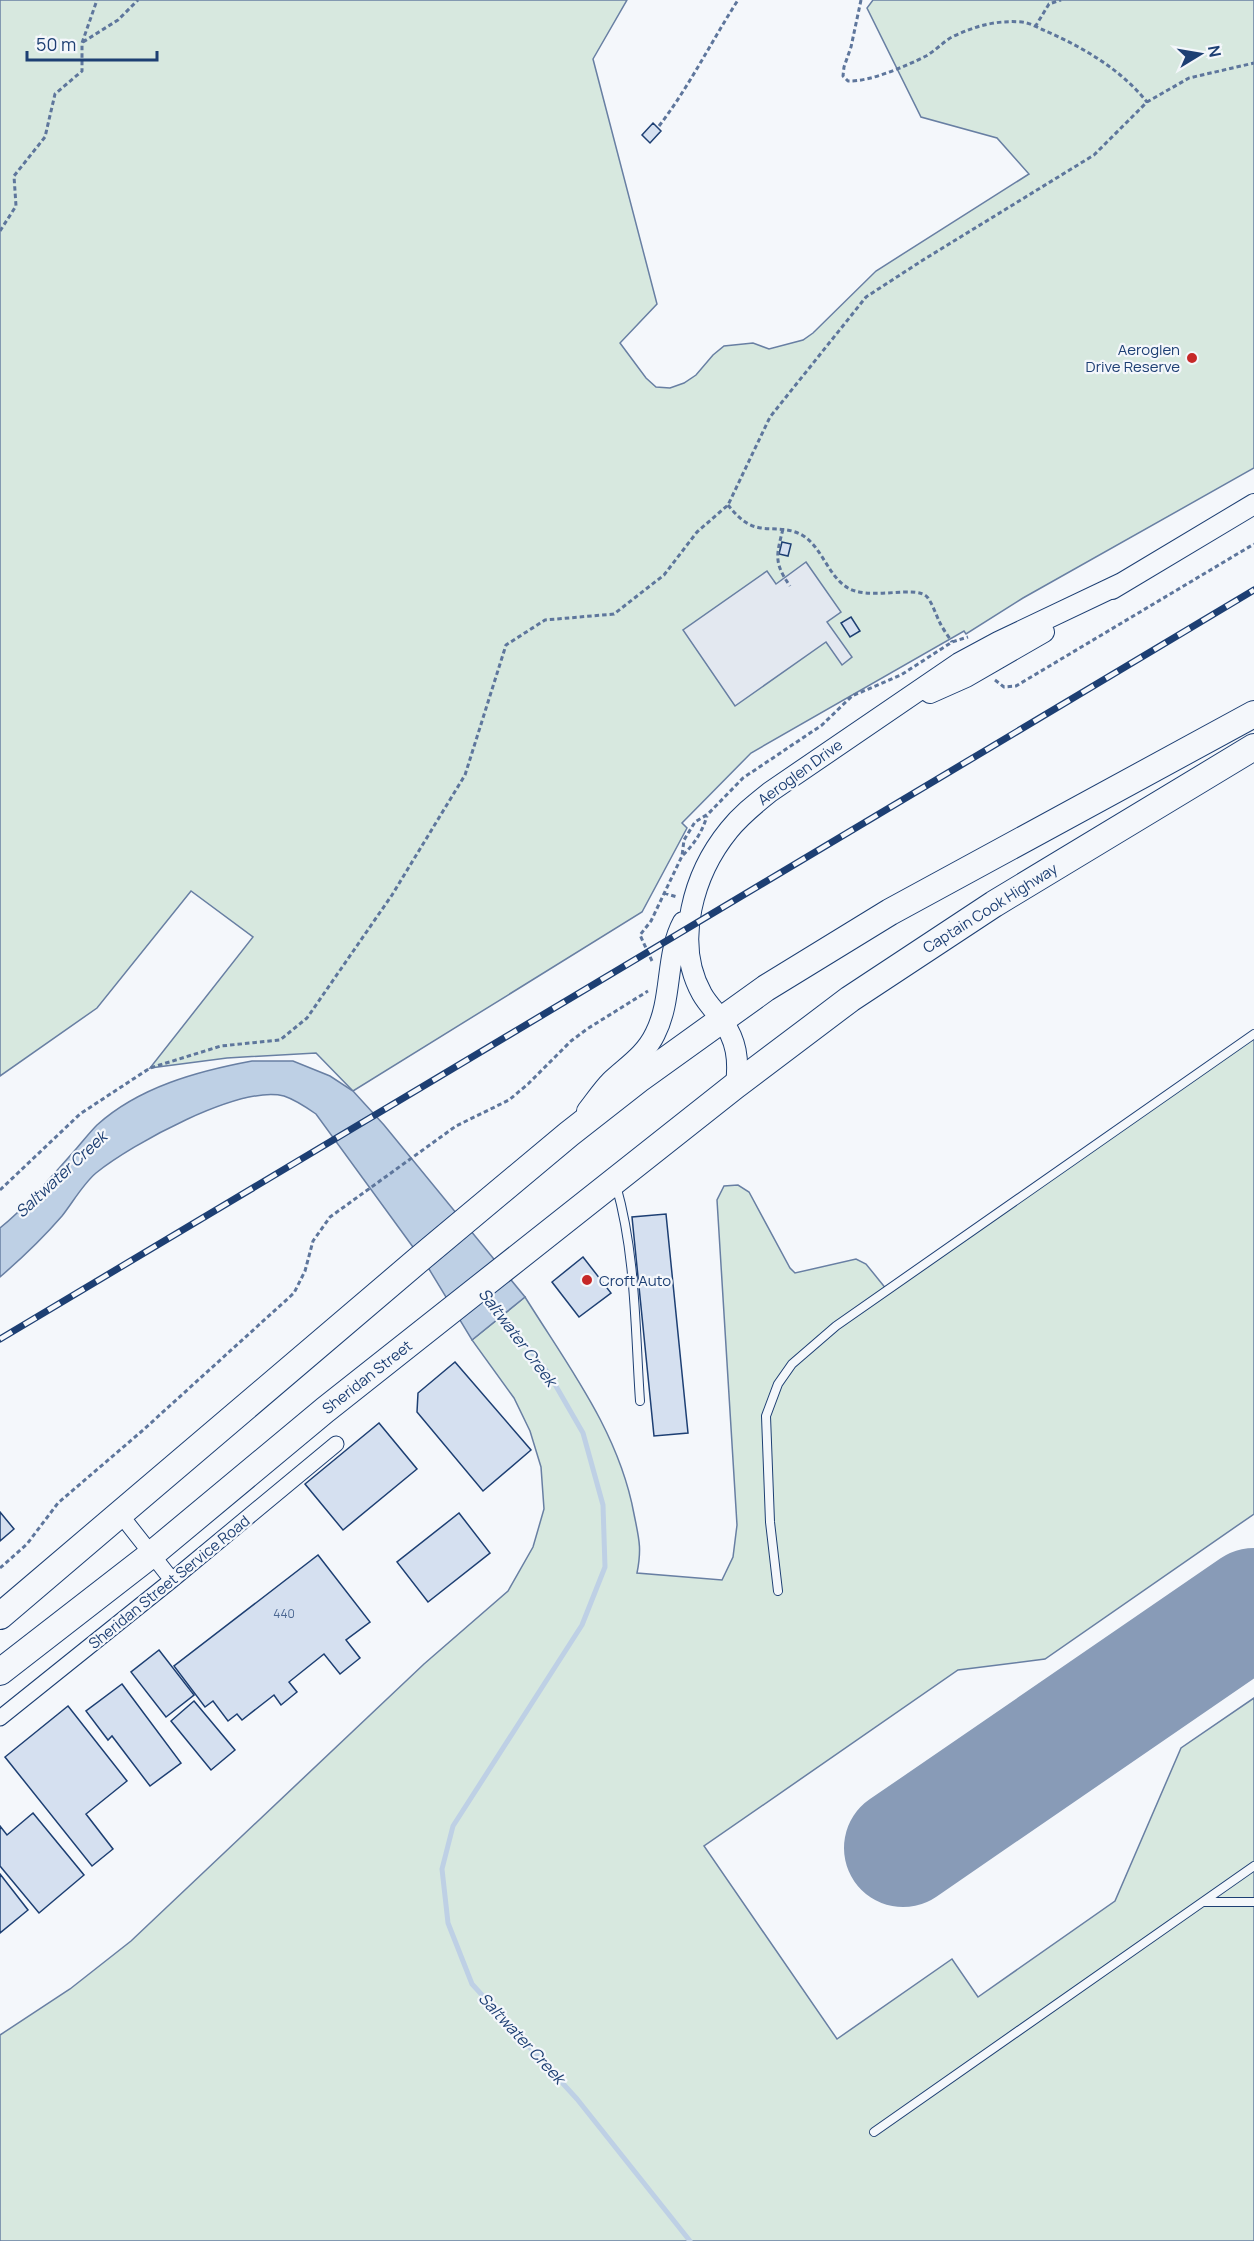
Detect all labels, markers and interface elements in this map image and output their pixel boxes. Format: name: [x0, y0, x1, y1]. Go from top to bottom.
scale bar: [27, 24, 158, 62]
north arrow: [1170, 24, 1230, 84]
text: 50 m: [36, 32, 76, 56]
text: N: [1203, 43, 1227, 59]
place label: Aeroglen Drive Reserve: [1086, 339, 1180, 377]
marker: Aeroglen Drive Reserve: [1185, 351, 1199, 365]
street label: Aeroglen Drive: [753, 734, 847, 810]
street label: Captain Cook Highway: [919, 858, 1061, 958]
water label: Saltwater Creek: [10, 1124, 113, 1222]
place label: Croft Auto: [599, 1270, 671, 1291]
marker: Croft Auto: [580, 1273, 594, 1287]
water label: Saltwater Creek: [474, 1283, 563, 1392]
street label: Sheridan Street: [318, 1335, 416, 1419]
street label: Sheridan Street Service Road: [84, 1510, 254, 1654]
house number: 440: [273, 1605, 295, 1622]
water label: Saltwater Creek: [474, 1987, 572, 2090]

